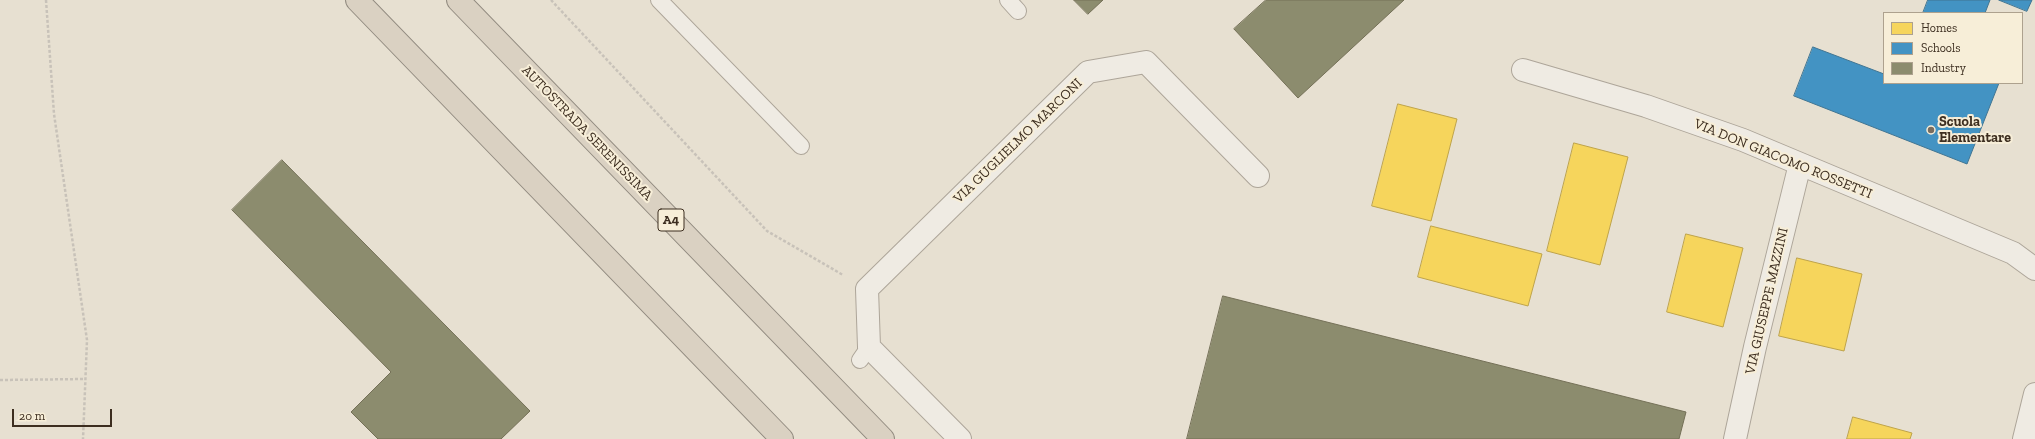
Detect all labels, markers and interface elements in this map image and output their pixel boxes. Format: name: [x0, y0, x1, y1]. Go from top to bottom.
legend: [1883, 12, 2023, 84]
text: Homes: [1921, 21, 1957, 35]
text: Schools: [1921, 41, 1960, 55]
text: Industry: [1921, 61, 1966, 75]
street label: AUTOSTRADA SERENISSIMA: [518, 62, 656, 204]
street label: VIA GUGLIELMO MARCONI: [950, 75, 1086, 207]
place label: Scuola Elementare: [1939, 114, 2011, 146]
street label: VIA DON GIACOMO ROSSETTI: [1692, 116, 1874, 202]
marker: Scuola Elementare: [1926, 125, 1936, 135]
road number: A4: [658, 209, 684, 231]
street label: VIA GIUSEPPE MAZZINI: [1742, 226, 1792, 376]
scale bar: [14, 401, 114, 427]
text: 20 m: [19, 409, 45, 423]

